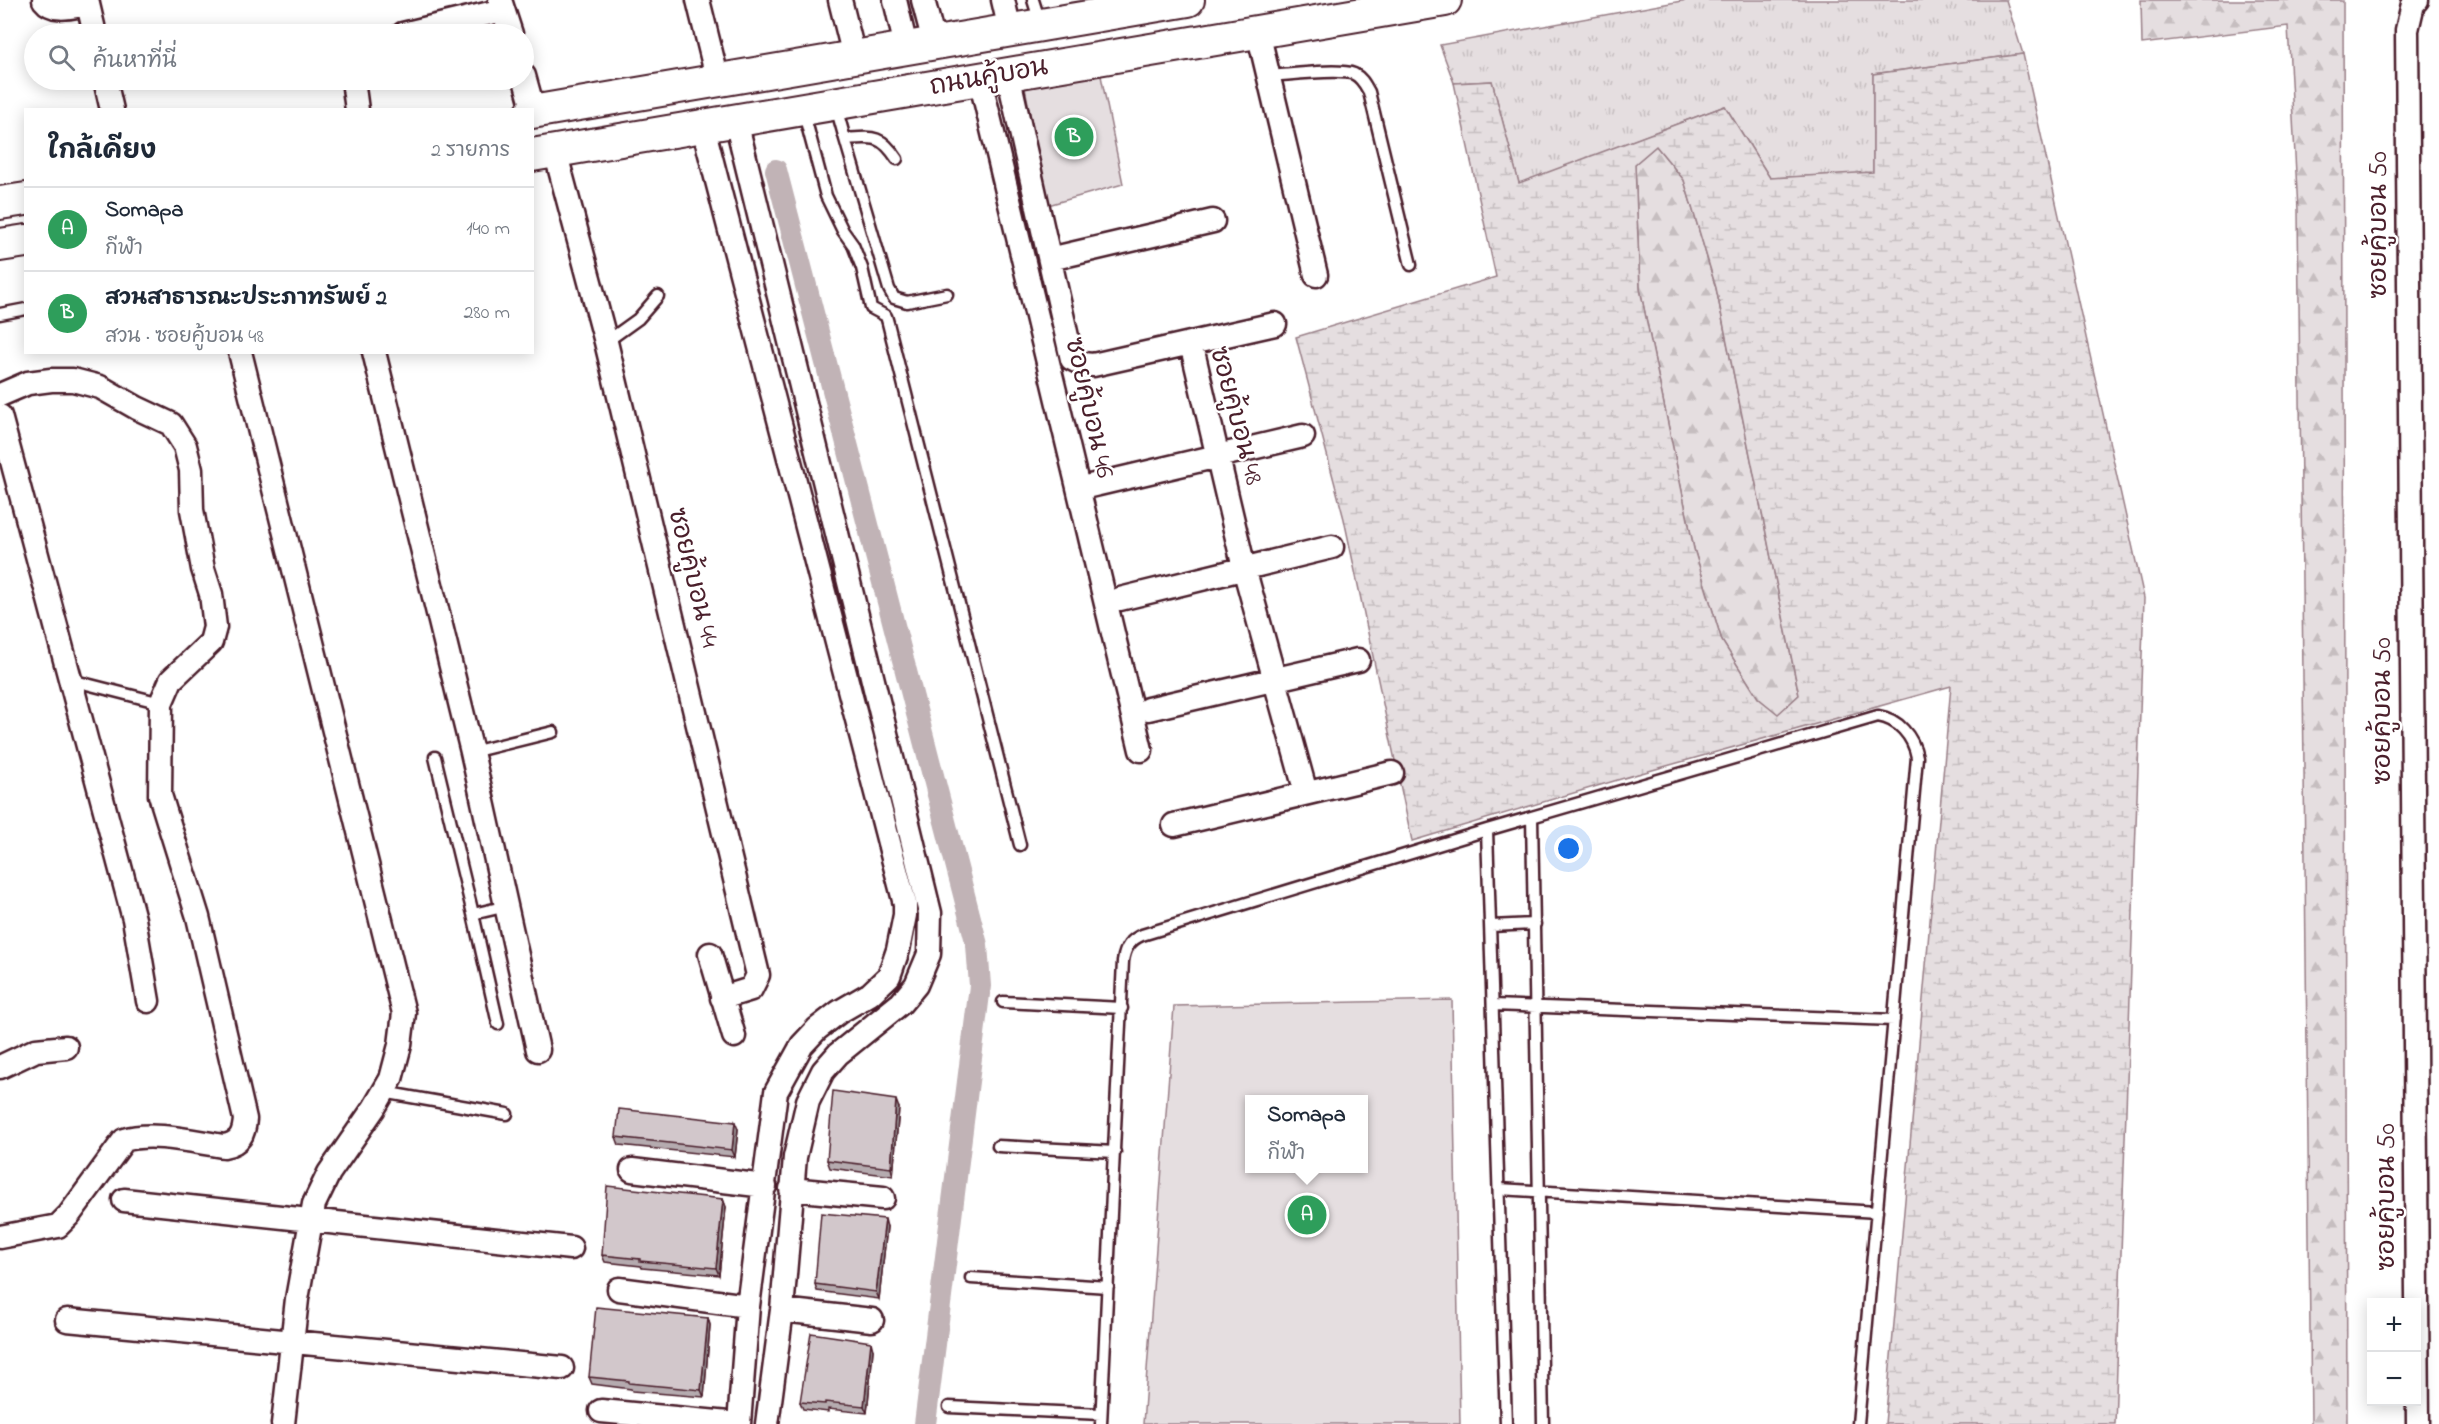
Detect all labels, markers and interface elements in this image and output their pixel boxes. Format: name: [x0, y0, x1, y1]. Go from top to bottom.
search box: [24, 24, 534, 90]
icon: search: [45, 41, 78, 74]
text: ค้นหาที่นี่: [93, 46, 177, 78]
street label: ถนนคู้บอน: [927, 49, 1051, 107]
pin: B: [1054, 114, 1094, 160]
text: ใกล้เคียง: [48, 133, 156, 171]
text: 2 รายการ: [431, 137, 510, 166]
street label: ซอยคู้บอน 50: [2361, 151, 2399, 299]
text: Somapa: [105, 195, 183, 227]
text: A: [61, 215, 74, 244]
text: 140 m: [466, 215, 510, 244]
text: กีฬา: [105, 235, 143, 264]
text: สวนสาธารณะประภาทรัพย์ 2: [105, 283, 387, 315]
text: B: [61, 299, 74, 328]
text: 280 m: [463, 299, 510, 328]
text: สวน · ซอยคู้บอน 48: [105, 323, 264, 352]
street label: ซอยคู้บอน 46: [1053, 334, 1123, 482]
street label: ซอยคู้บอน 48: [1198, 343, 1272, 490]
street label: ซอยคู้บอน 44: [656, 504, 728, 652]
street label: ซอยคู้บอน 50: [2365, 637, 2403, 785]
your location: [1554, 834, 1583, 863]
popup: [1245, 1095, 1368, 1173]
text: Somapa: [1267, 1100, 1346, 1132]
street label: ซอยคู้บอน 50: [2369, 1123, 2407, 1271]
text: กีฬา: [1267, 1140, 1305, 1169]
pin: A: [1288, 1192, 1326, 1238]
map controls: [2367, 1298, 2421, 1406]
button: +: [2367, 1298, 2421, 1352]
button: −: [2367, 1352, 2421, 1406]

